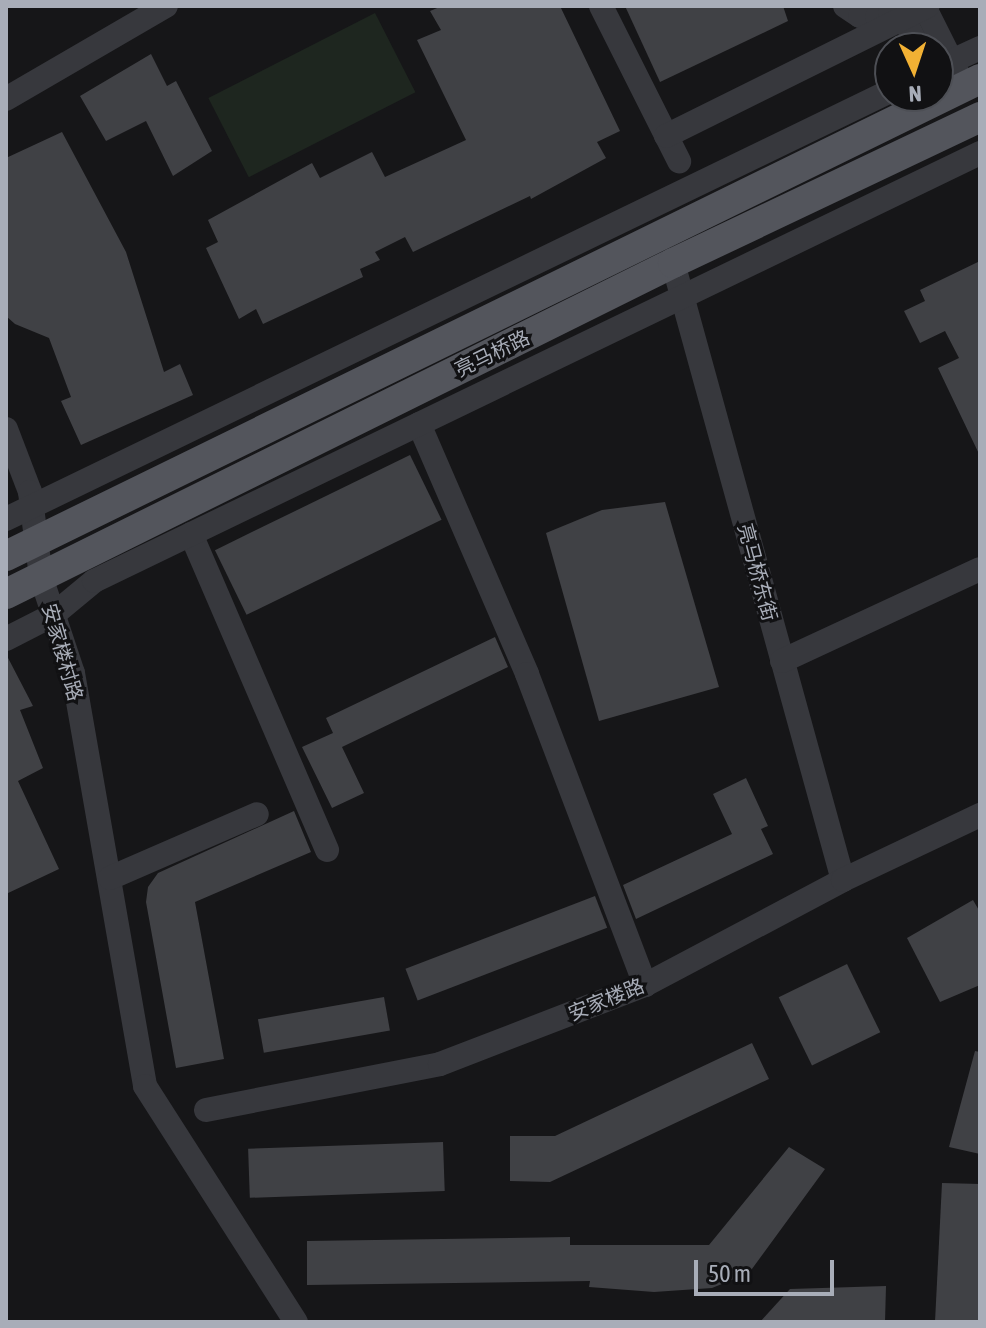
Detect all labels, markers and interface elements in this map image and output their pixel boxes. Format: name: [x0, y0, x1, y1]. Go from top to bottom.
north arrow: [874, 32, 954, 112]
text: N: [908, 81, 922, 107]
street label: 亮马桥路: [451, 325, 533, 381]
street label: 亮马桥东街: [733, 521, 783, 623]
street label: 安家楼村路: [38, 601, 88, 703]
street label: 安家楼路: [564, 973, 648, 1025]
scale bar: [698, 1244, 838, 1294]
text: 50 m: [708, 1260, 751, 1287]

